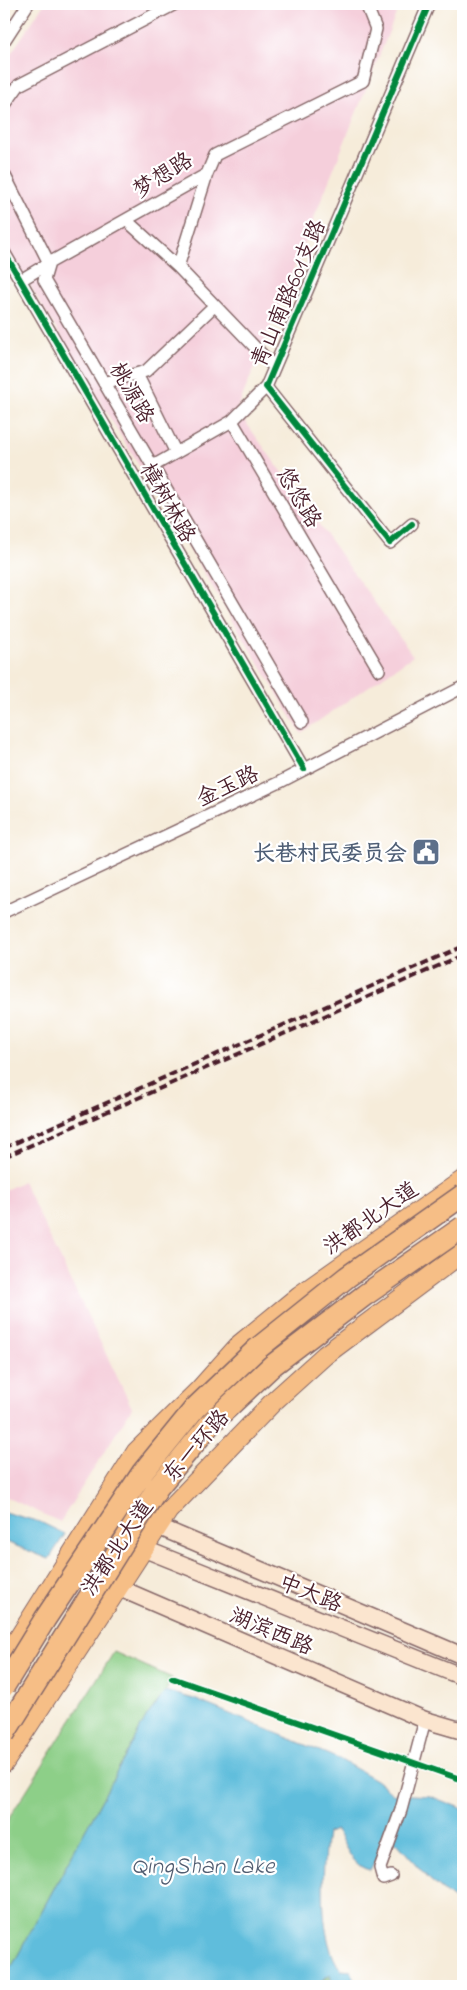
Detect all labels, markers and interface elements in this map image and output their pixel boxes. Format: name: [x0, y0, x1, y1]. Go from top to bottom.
street label: 梦想路: [127, 145, 200, 208]
street label: 青山南路601支路: [244, 215, 335, 373]
street label: 桃源路: [100, 357, 161, 430]
street label: 樟树林路: [131, 457, 202, 550]
street label: 悠悠路: [267, 462, 328, 535]
street label: 金玉路: [192, 759, 265, 816]
public building icon: 长巷村民委员会: [411, 837, 441, 867]
place label: 长巷村民委员会: [253, 839, 407, 871]
street label: 洪都北大道: [317, 1175, 426, 1264]
street label: 东一环路: [156, 1403, 238, 1491]
street label: 洪都北大道: [74, 1494, 163, 1603]
street label: 中大路: [273, 1568, 346, 1622]
street label: 湖滨西路: [224, 1601, 318, 1665]
water label: QingShan Lake: [131, 1850, 276, 1885]

